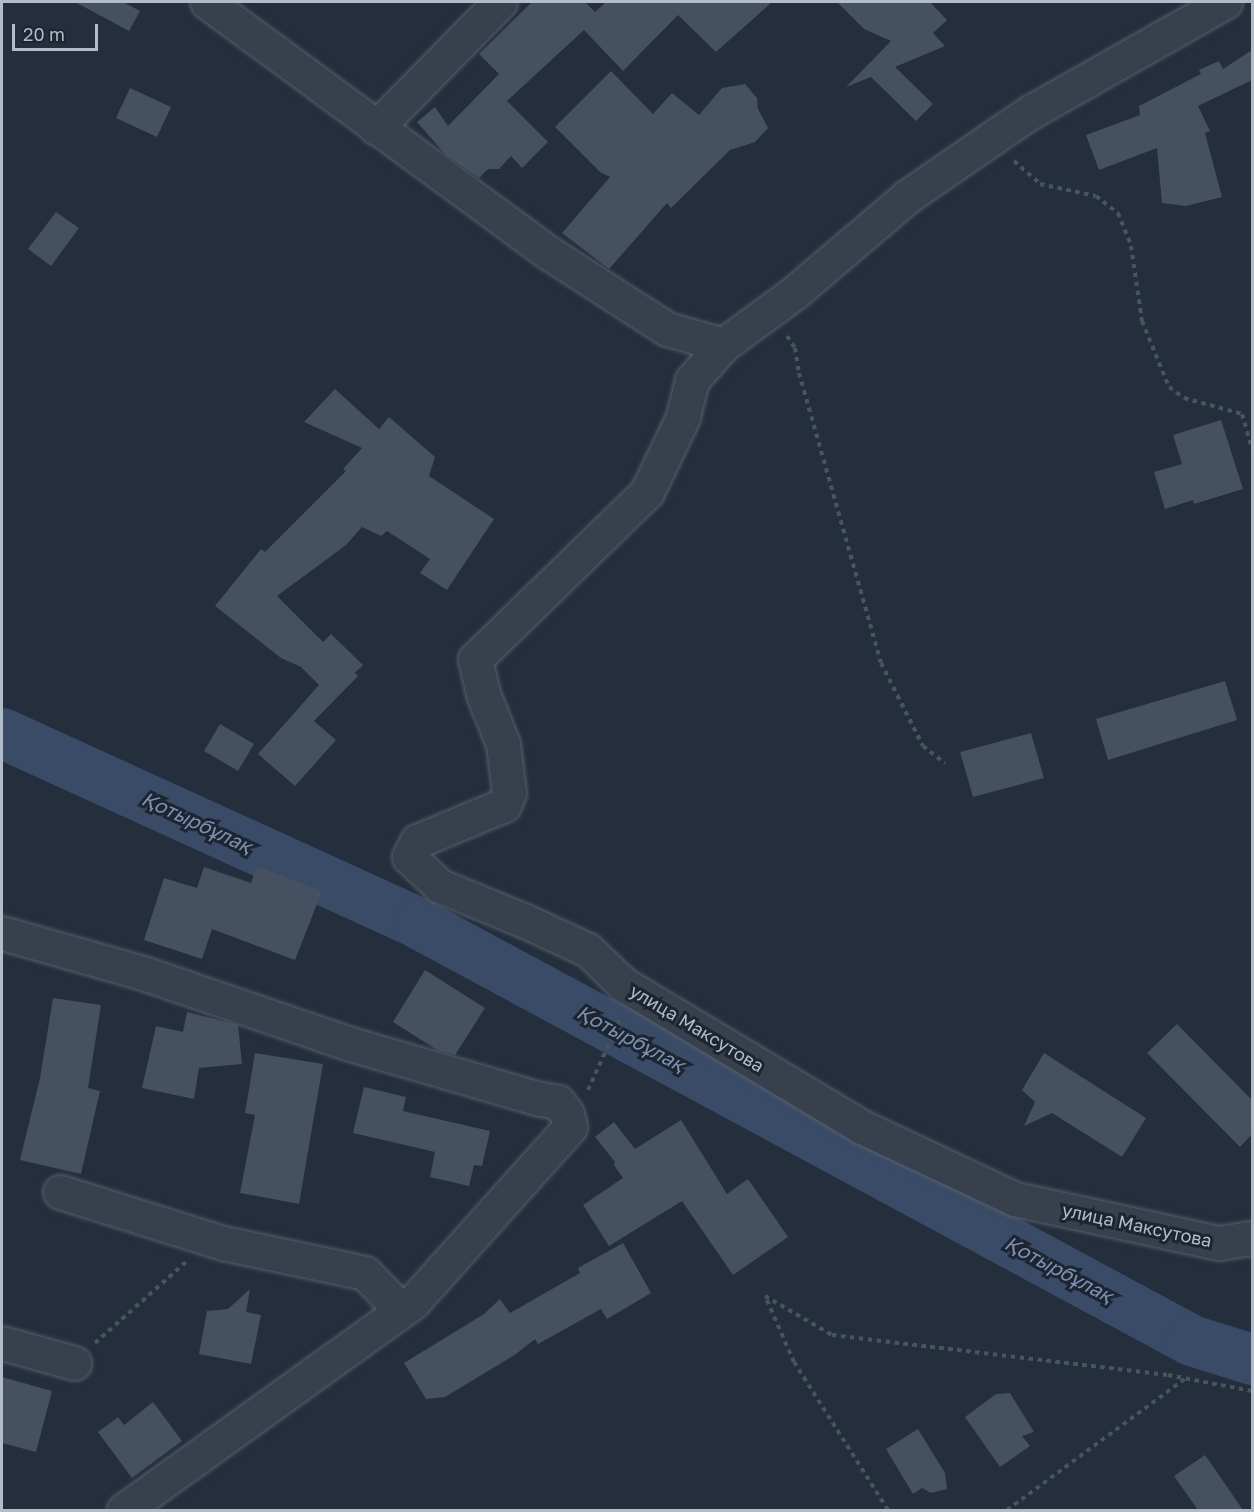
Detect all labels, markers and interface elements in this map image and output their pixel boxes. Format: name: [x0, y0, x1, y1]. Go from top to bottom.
scale bar: [15, 12, 100, 50]
text: 20 m: [23, 23, 65, 45]
water label: Қотырбұлақ: [138, 786, 256, 858]
street label: улица Максутова: [626, 979, 768, 1077]
water label: Қотырбұлақ: [573, 999, 689, 1077]
street label: улица Максутова: [1060, 1199, 1214, 1251]
water label: Қотырбұлақ: [1001, 1230, 1117, 1308]

